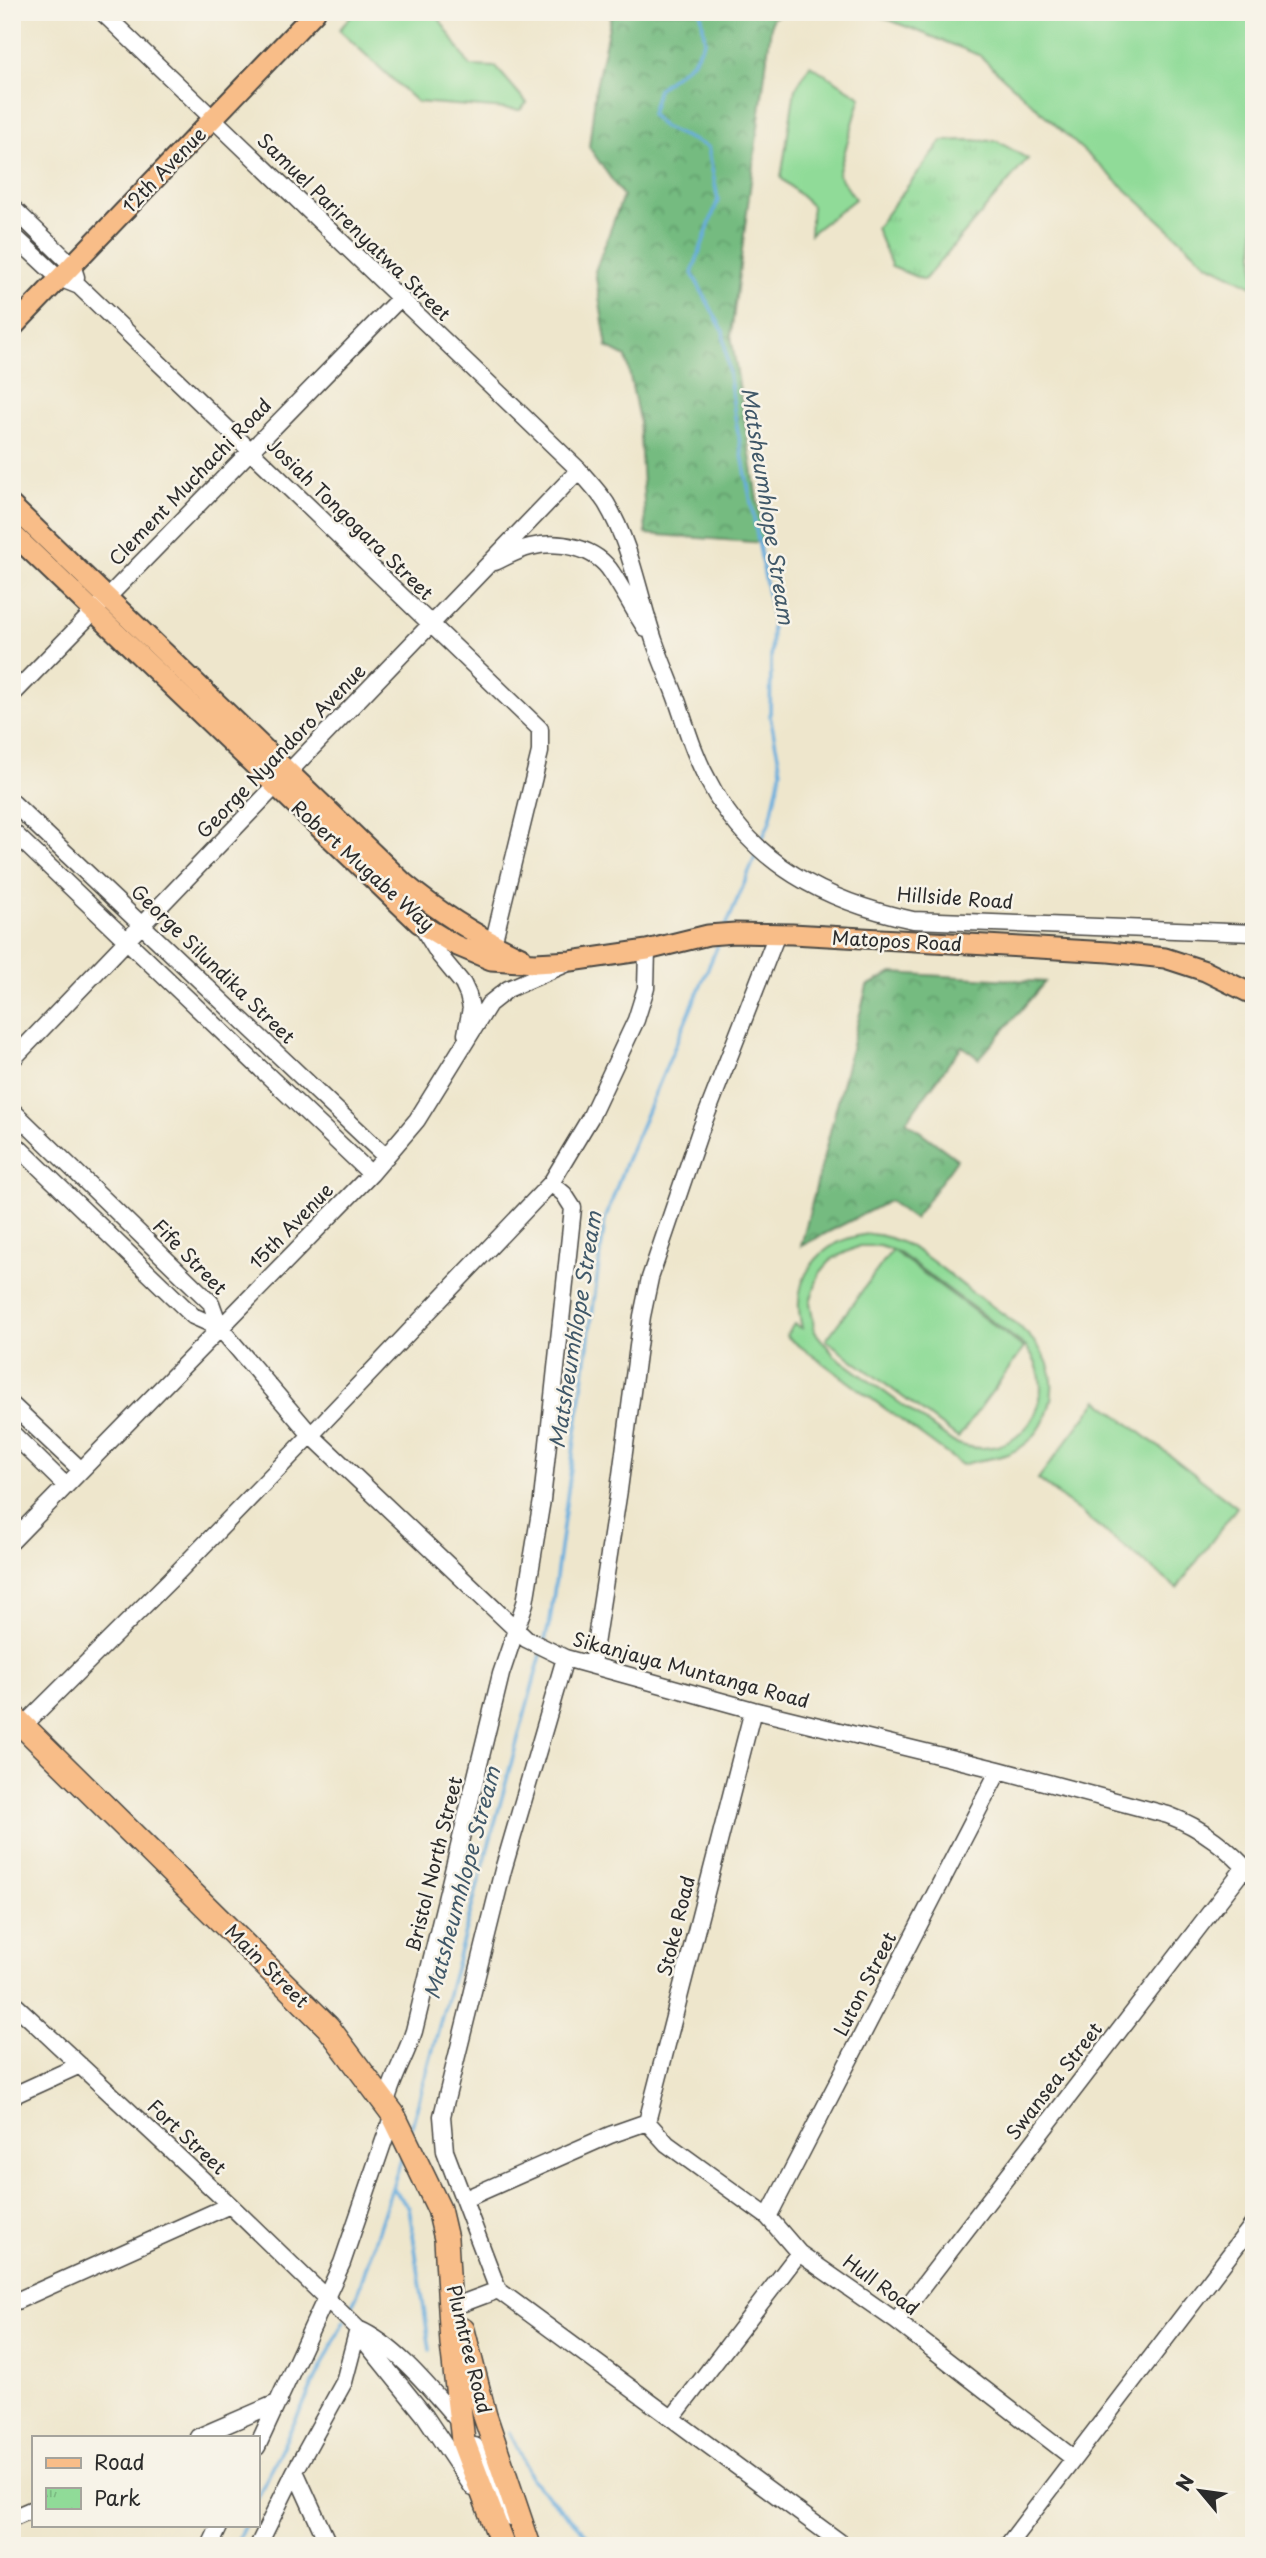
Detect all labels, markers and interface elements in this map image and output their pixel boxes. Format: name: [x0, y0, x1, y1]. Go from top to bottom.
street label: 12th Avenue: [115, 120, 212, 219]
street label: Samuel Parirenyatwa Street: [252, 126, 458, 327]
water label: Matsheumhlope Stream: [734, 385, 804, 627]
street label: Clement Muchachi Road: [102, 391, 277, 571]
street label: Josiah Tongogara Street: [261, 431, 441, 606]
street label: George Nyandoro Avenue: [189, 657, 371, 844]
street label: Robert Mugabe Way: [286, 793, 441, 937]
street label: George Silundika Street: [125, 877, 302, 1050]
street label: Hillside Road: [896, 879, 1014, 915]
street label: Matopos Road: [831, 923, 963, 957]
street label: 15th Avenue: [242, 1176, 339, 1275]
water label: Matsheumhlope Stream: [539, 1208, 609, 1450]
street label: Fife Street: [147, 1212, 234, 1301]
street label: Sikanjaya Muntanga Road: [570, 1624, 813, 1714]
water label: Matsheumhlope Stream: [415, 1762, 508, 2002]
street label: Bristol North Street: [398, 1773, 468, 1954]
street label: Stoke Road: [649, 1873, 701, 1979]
street label: Main Street: [219, 1917, 316, 2014]
street label: Luton Street: [826, 1926, 902, 2040]
street label: Swansea Street: [998, 2015, 1108, 2145]
street label: Fort Street: [142, 2092, 234, 2180]
street label: Hull Road: [838, 2247, 925, 2321]
street label: Plumtree Road: [440, 2281, 500, 2416]
legend: [32, 2436, 259, 2526]
text: Road: [94, 2445, 145, 2477]
north arrow: [1164, 2456, 1234, 2526]
text: N: [1168, 2469, 1200, 2496]
text: Park: [94, 2481, 141, 2513]

